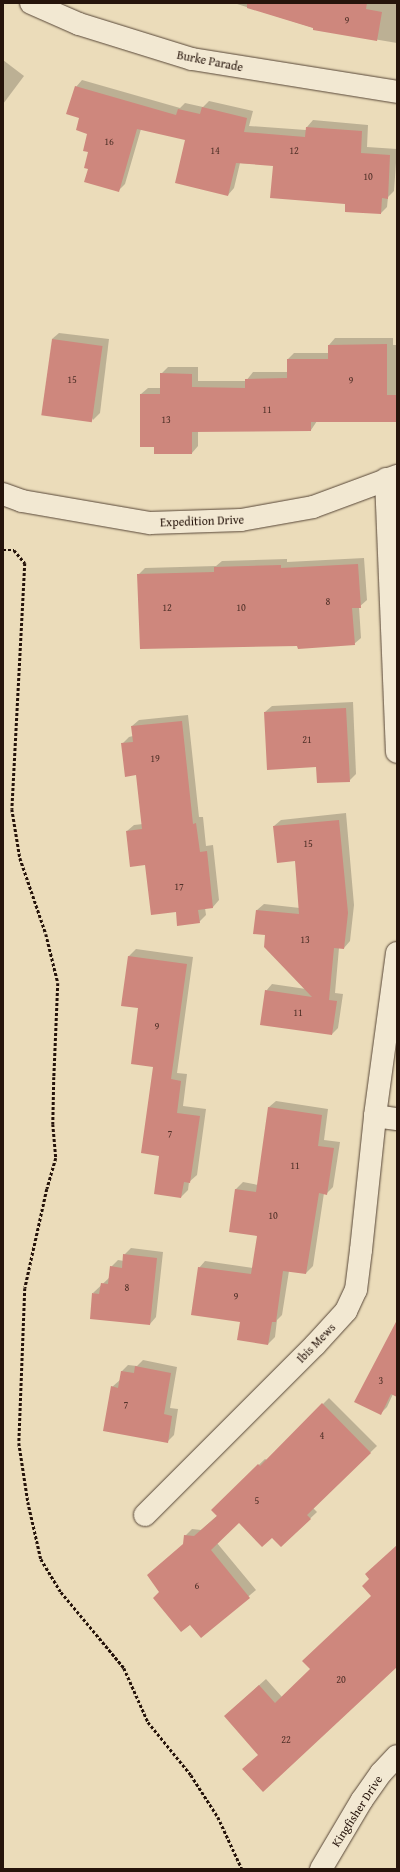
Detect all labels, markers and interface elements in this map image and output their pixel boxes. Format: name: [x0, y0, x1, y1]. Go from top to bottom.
house number: 9: [345, 15, 349, 27]
street label: Burke Parade: [176, 48, 244, 74]
house number: 16: [104, 136, 114, 148]
house number: 14: [210, 145, 220, 157]
house number: 12: [289, 145, 299, 157]
house number: 10: [363, 171, 373, 183]
house number: 15: [67, 374, 77, 386]
house number: 9: [349, 375, 353, 387]
house number: 11: [262, 404, 272, 416]
house number: 13: [161, 414, 171, 426]
street label: Expedition Drive: [160, 512, 244, 530]
house number: 8: [326, 596, 330, 608]
house number: 12: [162, 602, 172, 614]
house number: 10: [236, 602, 246, 614]
house number: 21: [302, 734, 312, 746]
house number: 19: [150, 753, 160, 765]
house number: 15: [303, 838, 313, 850]
house number: 17: [174, 881, 184, 893]
house number: 13: [300, 934, 310, 946]
house number: 11: [293, 1007, 303, 1019]
house number: 9: [155, 1021, 159, 1033]
house number: 7: [168, 1128, 172, 1140]
house number: 11: [290, 1160, 300, 1172]
house number: 10: [268, 1210, 278, 1222]
house number: 8: [125, 1282, 129, 1294]
house number: 9: [234, 1291, 238, 1303]
street label: Ibis Mews: [294, 1320, 338, 1366]
house number: 3: [379, 1375, 383, 1387]
house number: 7: [124, 1399, 128, 1411]
house number: 4: [320, 1430, 324, 1442]
house number: 5: [255, 1495, 259, 1507]
house number: 6: [195, 1580, 199, 1592]
house number: 20: [336, 1674, 346, 1686]
house number: 22: [281, 1734, 291, 1746]
street label: Kingfisher Drive: [329, 1773, 385, 1849]

